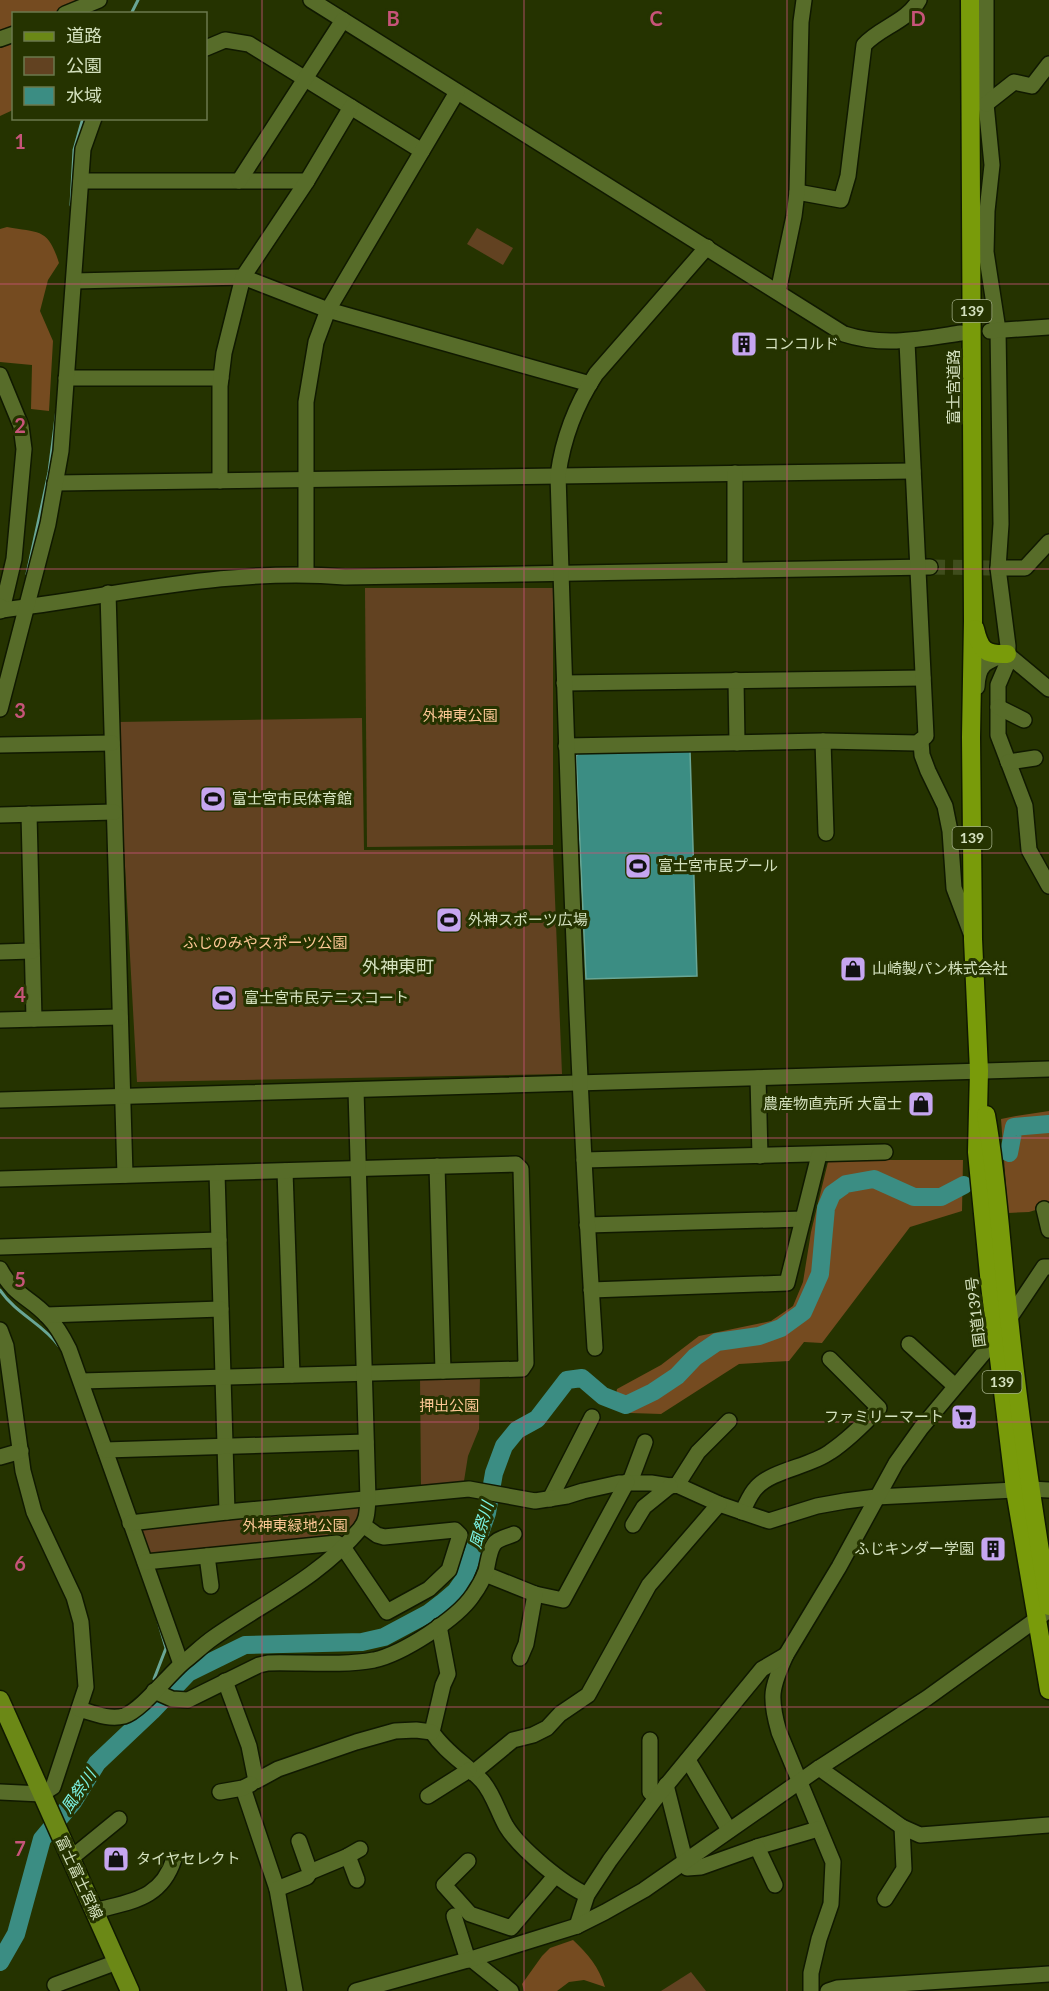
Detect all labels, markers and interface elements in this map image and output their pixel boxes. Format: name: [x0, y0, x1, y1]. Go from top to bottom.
text: B: [386, 6, 400, 30]
text: C: [649, 6, 663, 30]
text: D: [910, 6, 926, 30]
legend: [12, 12, 207, 120]
text: 道路: [66, 24, 102, 46]
text: 公園: [66, 54, 102, 76]
text: 水域: [66, 84, 102, 106]
text: 1: [14, 129, 26, 153]
road number: 139: [952, 300, 992, 322]
building icon: コンコルド: [729, 329, 759, 359]
place label: コンコルド: [764, 334, 839, 352]
street label: 富士宮道路: [944, 349, 962, 425]
text: 2: [14, 413, 26, 437]
text: 3: [14, 698, 26, 722]
park label: 外神東公園: [422, 706, 498, 724]
sports icon: 富士宮市民体育館: [198, 784, 228, 814]
place label: 富士宮市民体育館: [232, 789, 352, 807]
road number: 139: [952, 827, 992, 849]
sports icon: 富士宮市民プール: [623, 851, 653, 881]
place label: 富士宮市民プール: [658, 856, 778, 874]
sports icon: 外神スポーツ広場: [434, 905, 464, 935]
place label: 外神スポーツ広場: [468, 910, 588, 928]
park label: ふじのみやスポーツ公園: [183, 933, 347, 951]
shop icon: 山崎製パン株式会社: [838, 954, 868, 984]
district label: 外神東町: [362, 955, 434, 977]
place label: 山崎製パン株式会社: [872, 959, 1008, 977]
text: 4: [14, 982, 26, 1006]
sports icon: 富士宮市民テニスコート: [209, 983, 239, 1013]
place label: 富士宮市民テニスコート: [244, 988, 409, 1006]
shop icon: 農産物直売所 大富士: [906, 1089, 936, 1119]
place label: 農産物直売所 大富士: [763, 1094, 902, 1112]
text: 5: [14, 1267, 26, 1291]
street label: 国道139号: [962, 1276, 988, 1349]
road number: 139: [982, 1371, 1022, 1393]
park label: 押出公園: [419, 1396, 479, 1414]
supermarket icon: ファミリーマート: [949, 1402, 979, 1432]
place label: ファミリーマート: [824, 1407, 944, 1425]
water label: 風祭川: [465, 1497, 497, 1551]
park label: 外神東緑地公園: [242, 1516, 348, 1534]
building icon: ふじキンダー学園: [978, 1534, 1008, 1564]
place label: ふじキンダー学園: [854, 1539, 974, 1557]
text: 6: [14, 1551, 26, 1575]
water label: 風祭川: [56, 1764, 100, 1816]
street label: 富士富士宮線: [53, 1833, 107, 1922]
text: 7: [14, 1836, 26, 1860]
shop icon: タイヤセレクト: [101, 1844, 131, 1874]
place label: タイヤセレクト: [136, 1849, 241, 1867]

